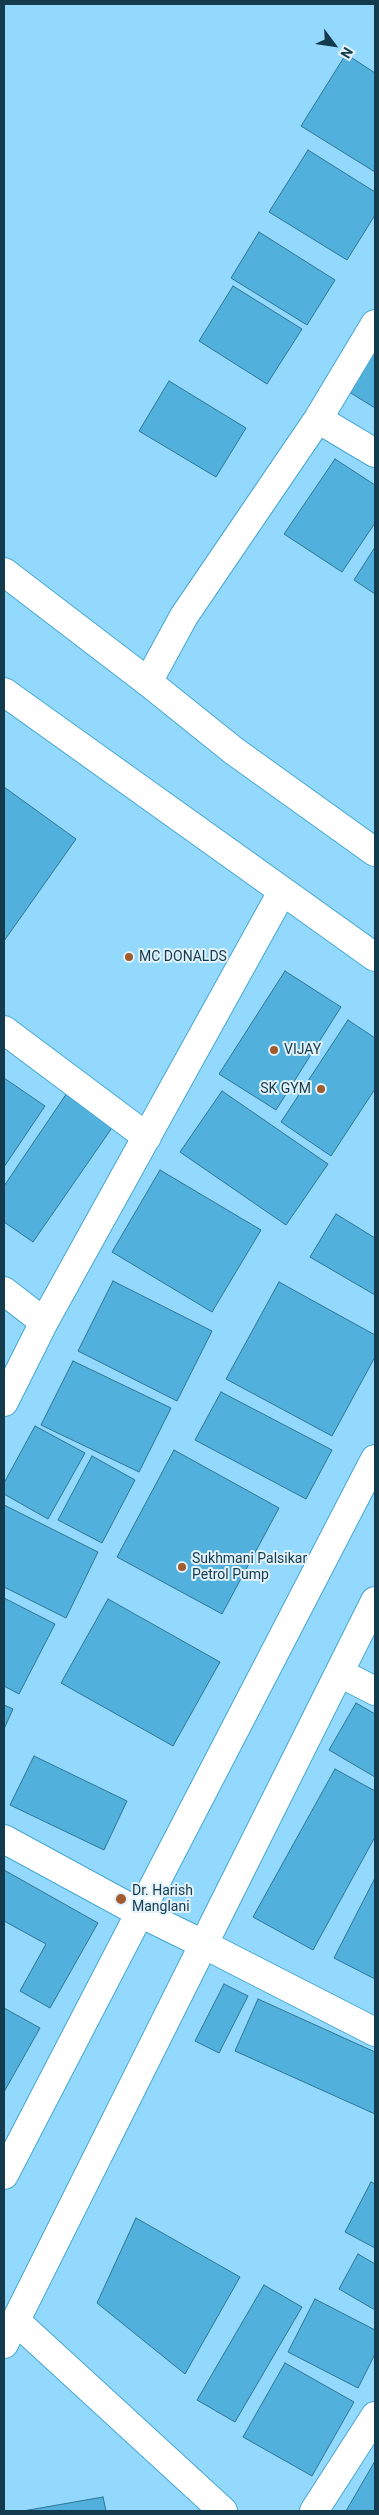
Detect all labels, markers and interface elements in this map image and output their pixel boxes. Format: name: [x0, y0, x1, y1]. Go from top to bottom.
north arrow: [309, 20, 359, 70]
text: N: [337, 44, 356, 61]
place label: MC DONALDS: [139, 949, 227, 965]
marker: MC DONALDS: [123, 951, 135, 963]
place label: VIJAY: [284, 1042, 321, 1058]
marker: VIJAY: [268, 1044, 280, 1056]
place label: SK GYM: [260, 1081, 311, 1097]
marker: SK GYM: [315, 1083, 327, 1095]
place label: Sukhmani Palsikar Petrol Pump: [192, 1551, 307, 1584]
marker: Sukhmani Palsikar Petrol Pump: [176, 1561, 188, 1573]
place label: Dr. Harish Manglani: [132, 1883, 193, 1915]
marker: Dr. Harish Manglani: [114, 1892, 128, 1906]

